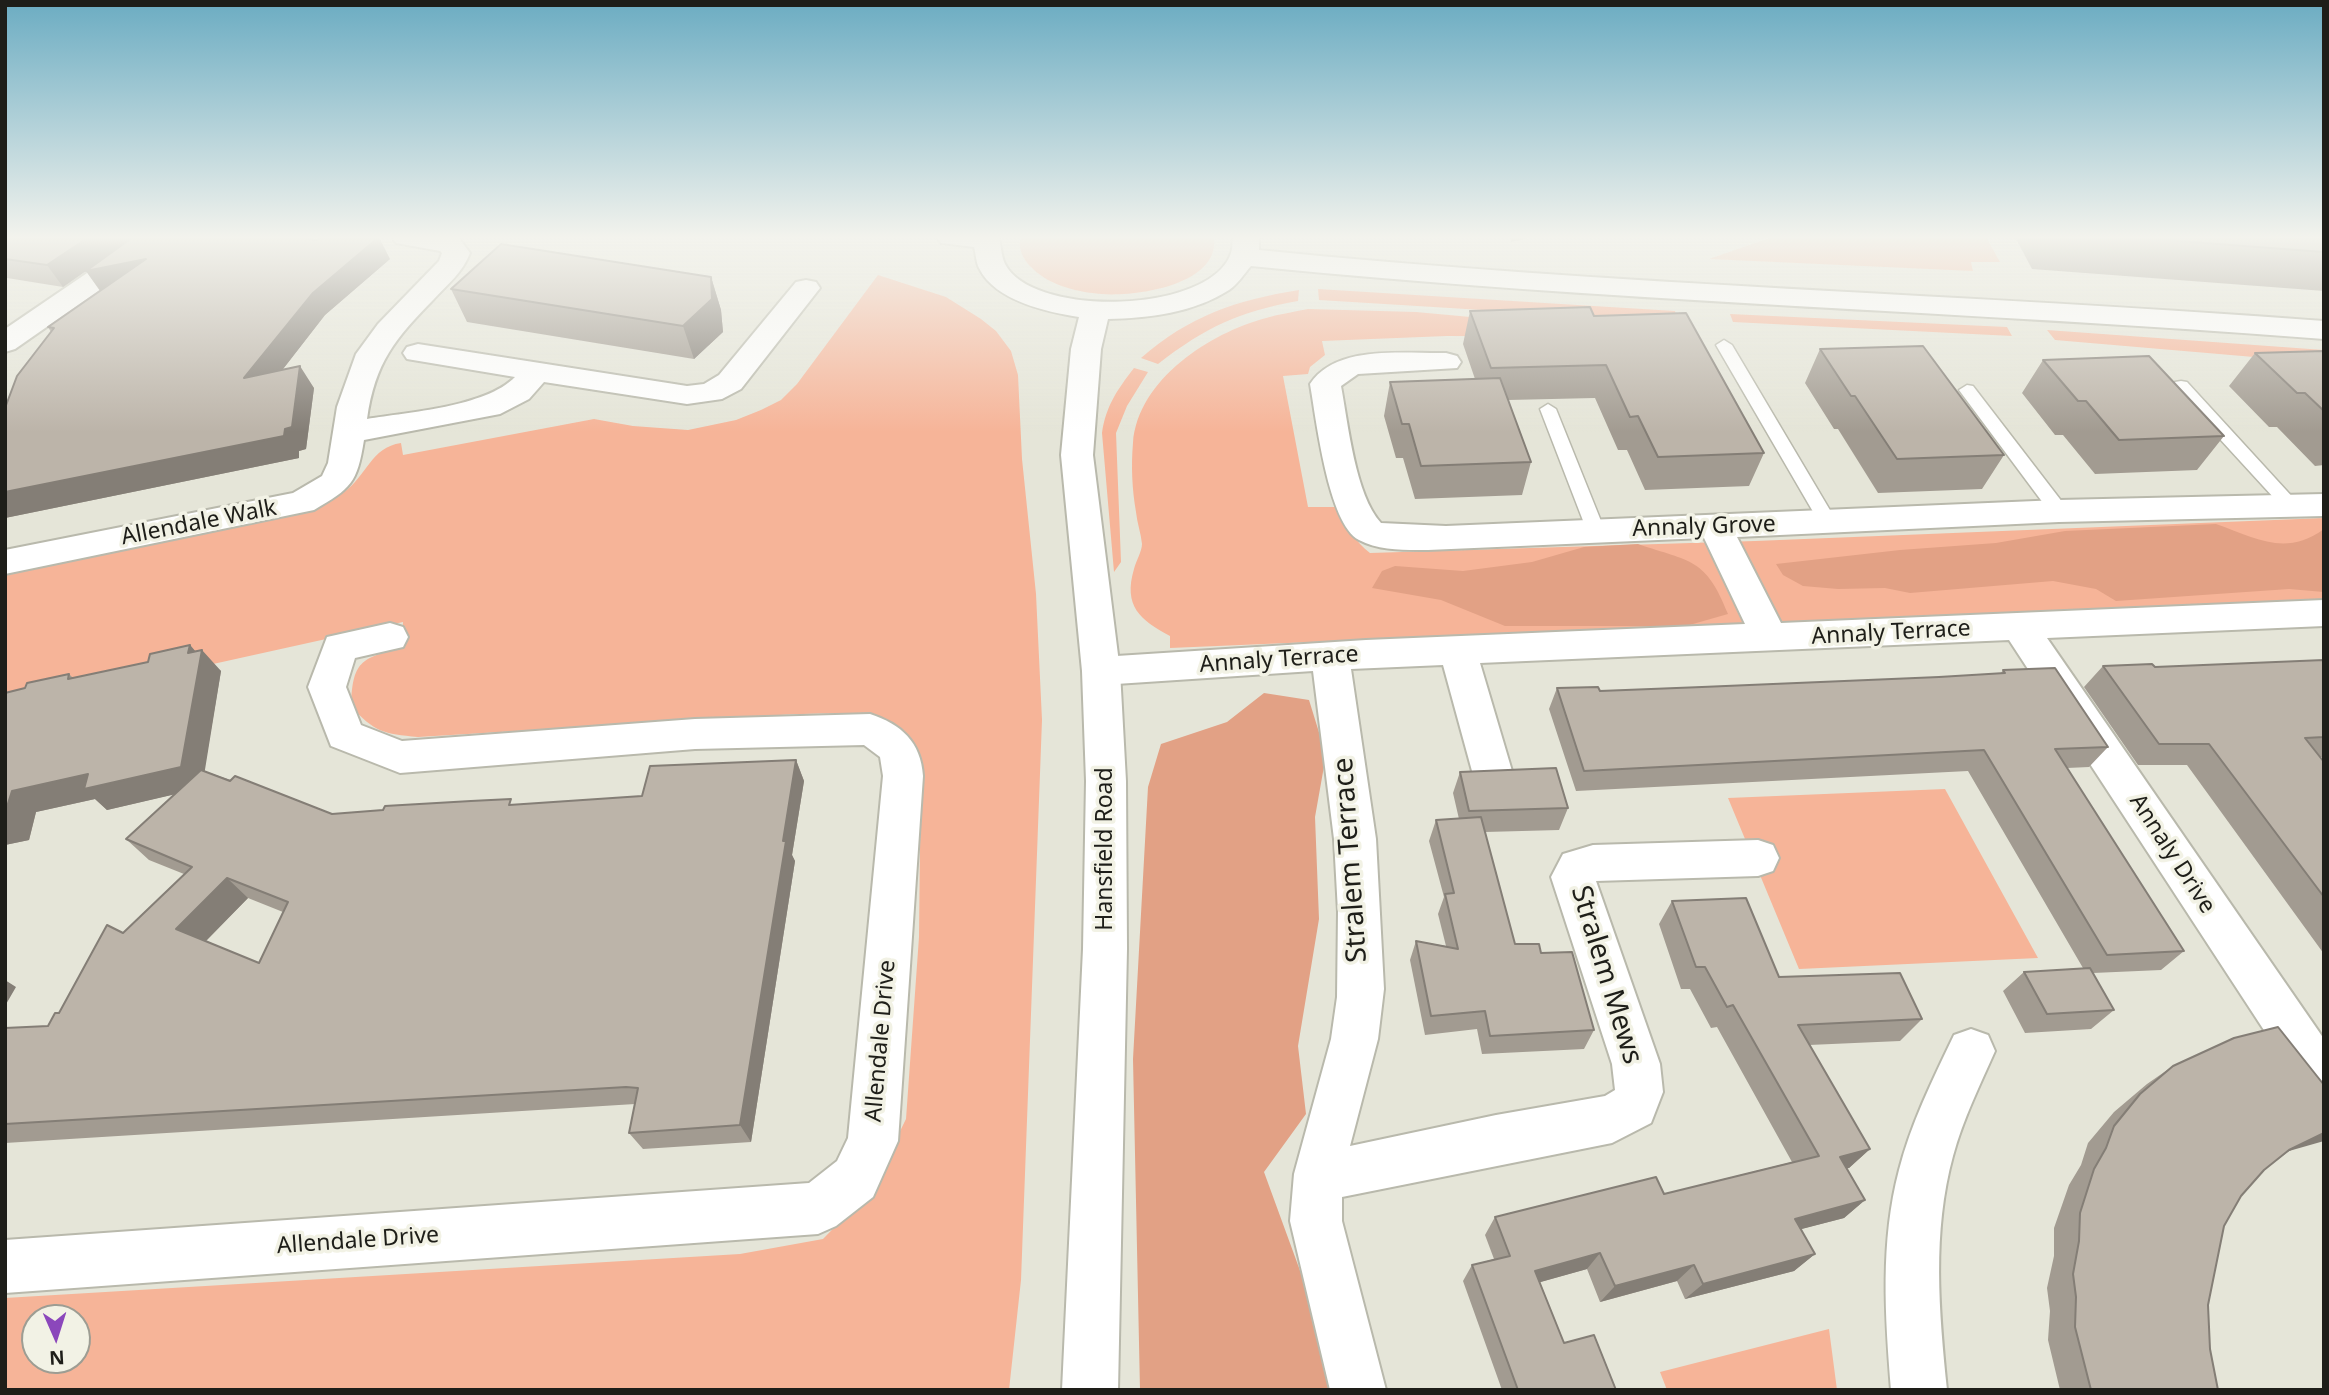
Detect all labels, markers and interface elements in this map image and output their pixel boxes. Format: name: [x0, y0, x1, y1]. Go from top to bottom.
street label: Allendale Walk: [119, 494, 279, 552]
street label: Annaly Grove: [1632, 511, 1776, 543]
street label: Annaly Terrace: [1811, 615, 1971, 651]
street label: Annaly Terrace: [1199, 641, 1359, 679]
street label: Stralem Terrace: [1327, 756, 1375, 964]
street label: Hansfield Road: [1091, 767, 1119, 931]
street label: Annaly Drive: [2123, 789, 2221, 919]
street label: Stralem Mews: [1563, 882, 1649, 1068]
street label: Allendale Drive: [860, 959, 902, 1123]
street label: Allendale Drive: [276, 1222, 440, 1260]
north arrow: [21, 1304, 91, 1374]
text: N: [49, 1345, 65, 1371]

